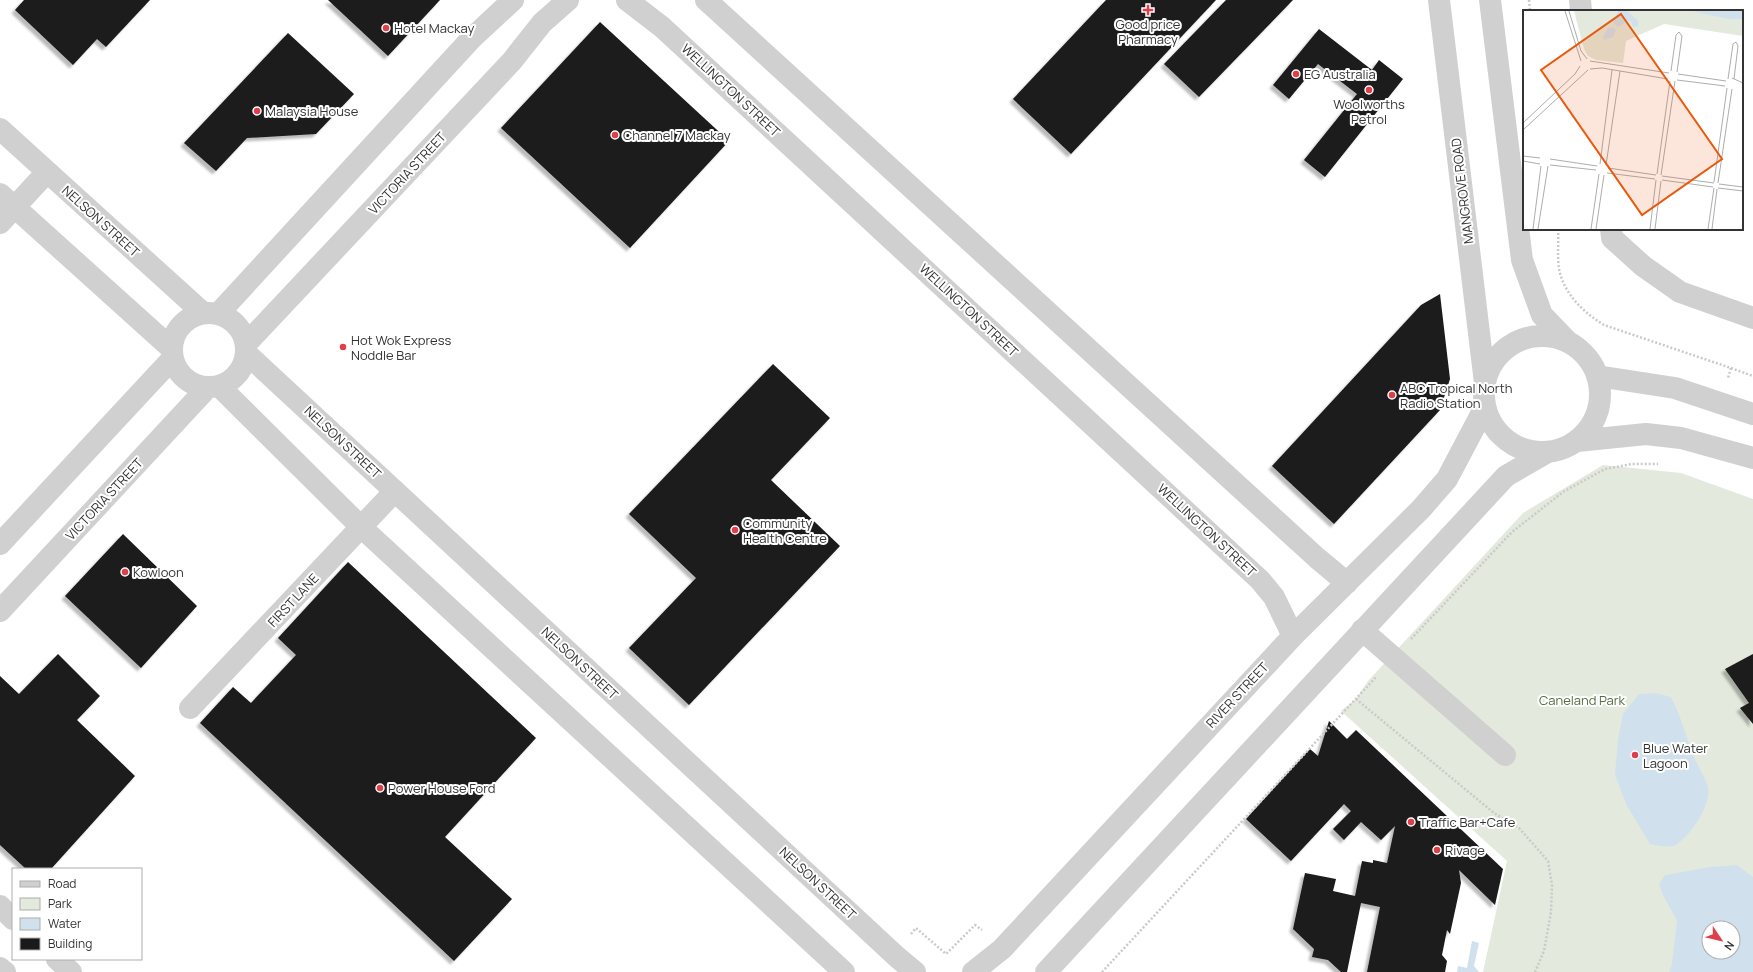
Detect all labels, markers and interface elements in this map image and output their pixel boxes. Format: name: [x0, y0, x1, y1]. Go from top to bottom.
marker: Good price Pharmacy: [1143, 5, 1153, 15]
inset map: [1523, 10, 1743, 230]
place label: Good price Pharmacy: [1116, 15, 1181, 48]
place label: Hotel Mackay: [394, 19, 474, 37]
marker: Hotel Mackay: [381, 23, 391, 33]
street label: WELLINGTON STREET: [678, 39, 784, 141]
place label: EG Australia: [1304, 65, 1376, 83]
marker: EG Australia: [1291, 69, 1301, 79]
marker: Woolworths Petrol: [1364, 85, 1374, 95]
place label: Woolworths Petrol: [1333, 95, 1405, 128]
place label: Malaysia House: [265, 102, 359, 120]
marker: Malaysia House: [252, 106, 262, 116]
place label: Channel 7 Mackay: [623, 126, 731, 144]
street label: VICTORIA STREET: [364, 128, 450, 218]
marker: Channel 7 Mackay: [610, 130, 620, 140]
street label: MANGROVE ROAD: [1447, 137, 1477, 245]
street label: NELSON STREET: [58, 181, 144, 261]
street label: WELLINGTON STREET: [916, 259, 1022, 361]
place label: Hot Wok Express Noddle Bar: [351, 331, 451, 364]
marker: Hot Wok Express Noddle Bar: [338, 342, 348, 352]
place label: ABC Tropical North Radio Station: [1400, 379, 1512, 412]
marker: ABC Tropical North Radio Station: [1387, 390, 1397, 400]
street label: NELSON STREET: [301, 402, 385, 482]
street label: VICTORIA STREET: [61, 454, 147, 544]
street label: WELLINGTON STREET: [1154, 479, 1260, 581]
place label: Community Health Centre: [743, 514, 827, 547]
marker: Community Health Centre: [730, 525, 740, 535]
place label: Kowloon: [133, 563, 184, 581]
marker: Kowloon: [120, 567, 130, 577]
street label: FIRST LANE: [264, 569, 322, 631]
street label: NELSON STREET: [538, 623, 622, 703]
street label: RIVER STREET: [1202, 658, 1272, 732]
park label: Caneland Park: [1539, 691, 1626, 709]
place label: Blue Water Lagoon: [1643, 739, 1708, 772]
marker: Blue Water Lagoon: [1630, 750, 1640, 760]
place label: Power House Ford: [388, 779, 495, 797]
marker: Power House Ford: [375, 783, 385, 793]
place label: Traffic Bar+Cafe: [1419, 813, 1516, 831]
marker: Traffic Bar+Cafe: [1406, 817, 1416, 827]
place label: Rivage: [1445, 841, 1485, 859]
street label: NELSON STREET: [776, 843, 860, 923]
marker: Rivage: [1432, 845, 1442, 855]
legend: [12, 868, 142, 960]
text: Road: [48, 875, 76, 892]
text: Park: [48, 895, 73, 912]
text: Water: [48, 915, 82, 932]
north arrow: [1701, 920, 1741, 960]
text: Building: [48, 935, 92, 952]
text: N: [1721, 938, 1738, 954]

